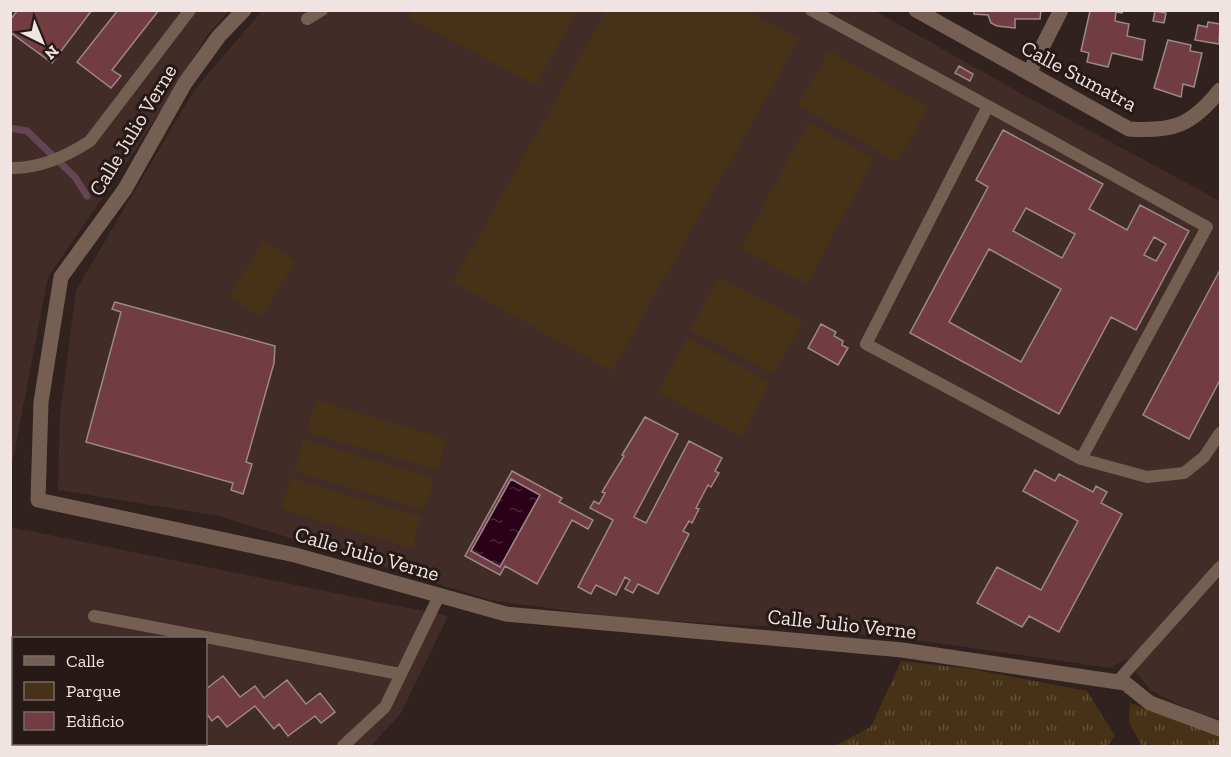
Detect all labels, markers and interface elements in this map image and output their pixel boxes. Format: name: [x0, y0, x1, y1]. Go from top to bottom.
north arrow: [12, 12, 72, 72]
street label: Calle Sumatra: [1017, 35, 1141, 117]
text: N: [41, 42, 63, 64]
street label: Calle Julio Verne: [83, 59, 182, 200]
street label: Calle Julio Verne: [292, 521, 442, 586]
street label: Calle Julio Verne: [767, 603, 918, 644]
legend: [12, 637, 207, 745]
text: Calle: [66, 650, 104, 672]
text: Parque: [66, 680, 121, 702]
text: Edificio: [66, 710, 124, 732]

